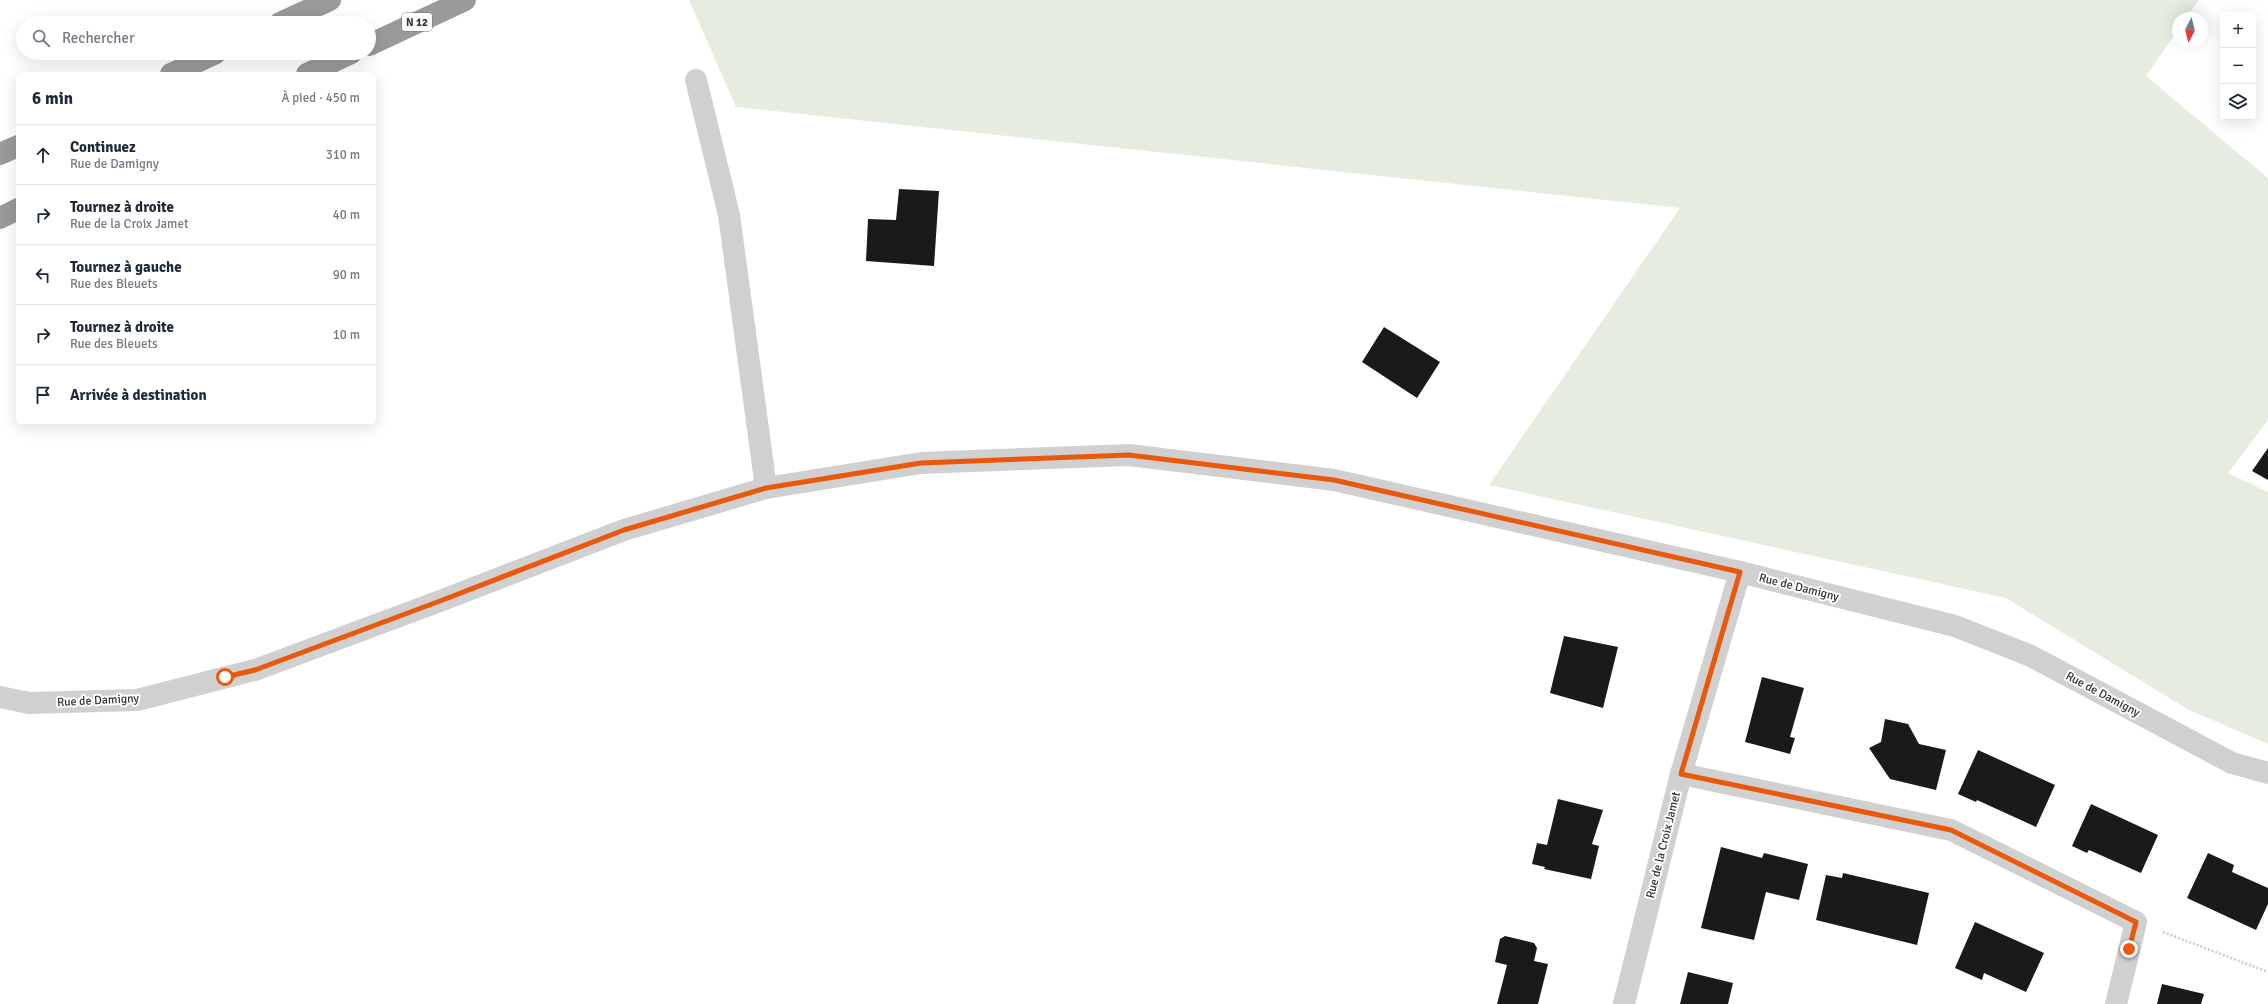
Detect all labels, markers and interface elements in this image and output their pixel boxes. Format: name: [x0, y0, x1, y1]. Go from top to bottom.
north arrow: [2172, 12, 2208, 48]
map controls: [2220, 12, 2256, 120]
button: +: [2220, 12, 2256, 48]
road number: N 12: [402, 13, 432, 31]
search box: [16, 16, 376, 60]
icon: search: [30, 27, 52, 49]
text: Rechercher: [62, 29, 135, 47]
button: −: [2220, 48, 2256, 84]
button: layers: [2220, 84, 2256, 120]
text: 6 min: [32, 88, 73, 109]
text: À pied · 450 m: [281, 90, 360, 106]
text: Continuez: [70, 138, 136, 156]
icon: ahead: [32, 144, 54, 166]
text: 310 m: [326, 147, 360, 163]
text: Rue de Damigny: [70, 156, 159, 172]
text: Tournez à droite: [70, 198, 174, 216]
icon: right: [32, 204, 54, 226]
text: 40 m: [333, 207, 360, 223]
text: Rue de la Croix Jamet: [70, 216, 188, 232]
text: Tournez à gauche: [70, 258, 182, 276]
icon: left: [32, 264, 54, 286]
text: 90 m: [333, 267, 360, 283]
text: Rue des Bleuets: [70, 276, 158, 292]
text: Tournez à droite: [70, 318, 174, 336]
icon: right: [32, 324, 54, 346]
text: 10 m: [333, 327, 360, 343]
text: Rue des Bleuets: [70, 336, 158, 352]
icon: arrive: [32, 384, 54, 406]
text: Arrivée à destination: [70, 386, 207, 404]
street label: Rue de Damigny: [1757, 570, 1841, 605]
route start: [216, 668, 234, 686]
street label: Rue de Damigny: [2063, 669, 2143, 720]
street label: Rue de Damigny: [57, 691, 140, 710]
street label: Rue de la Croix Jamet: [1643, 790, 1684, 900]
route end: [2120, 940, 2138, 958]

